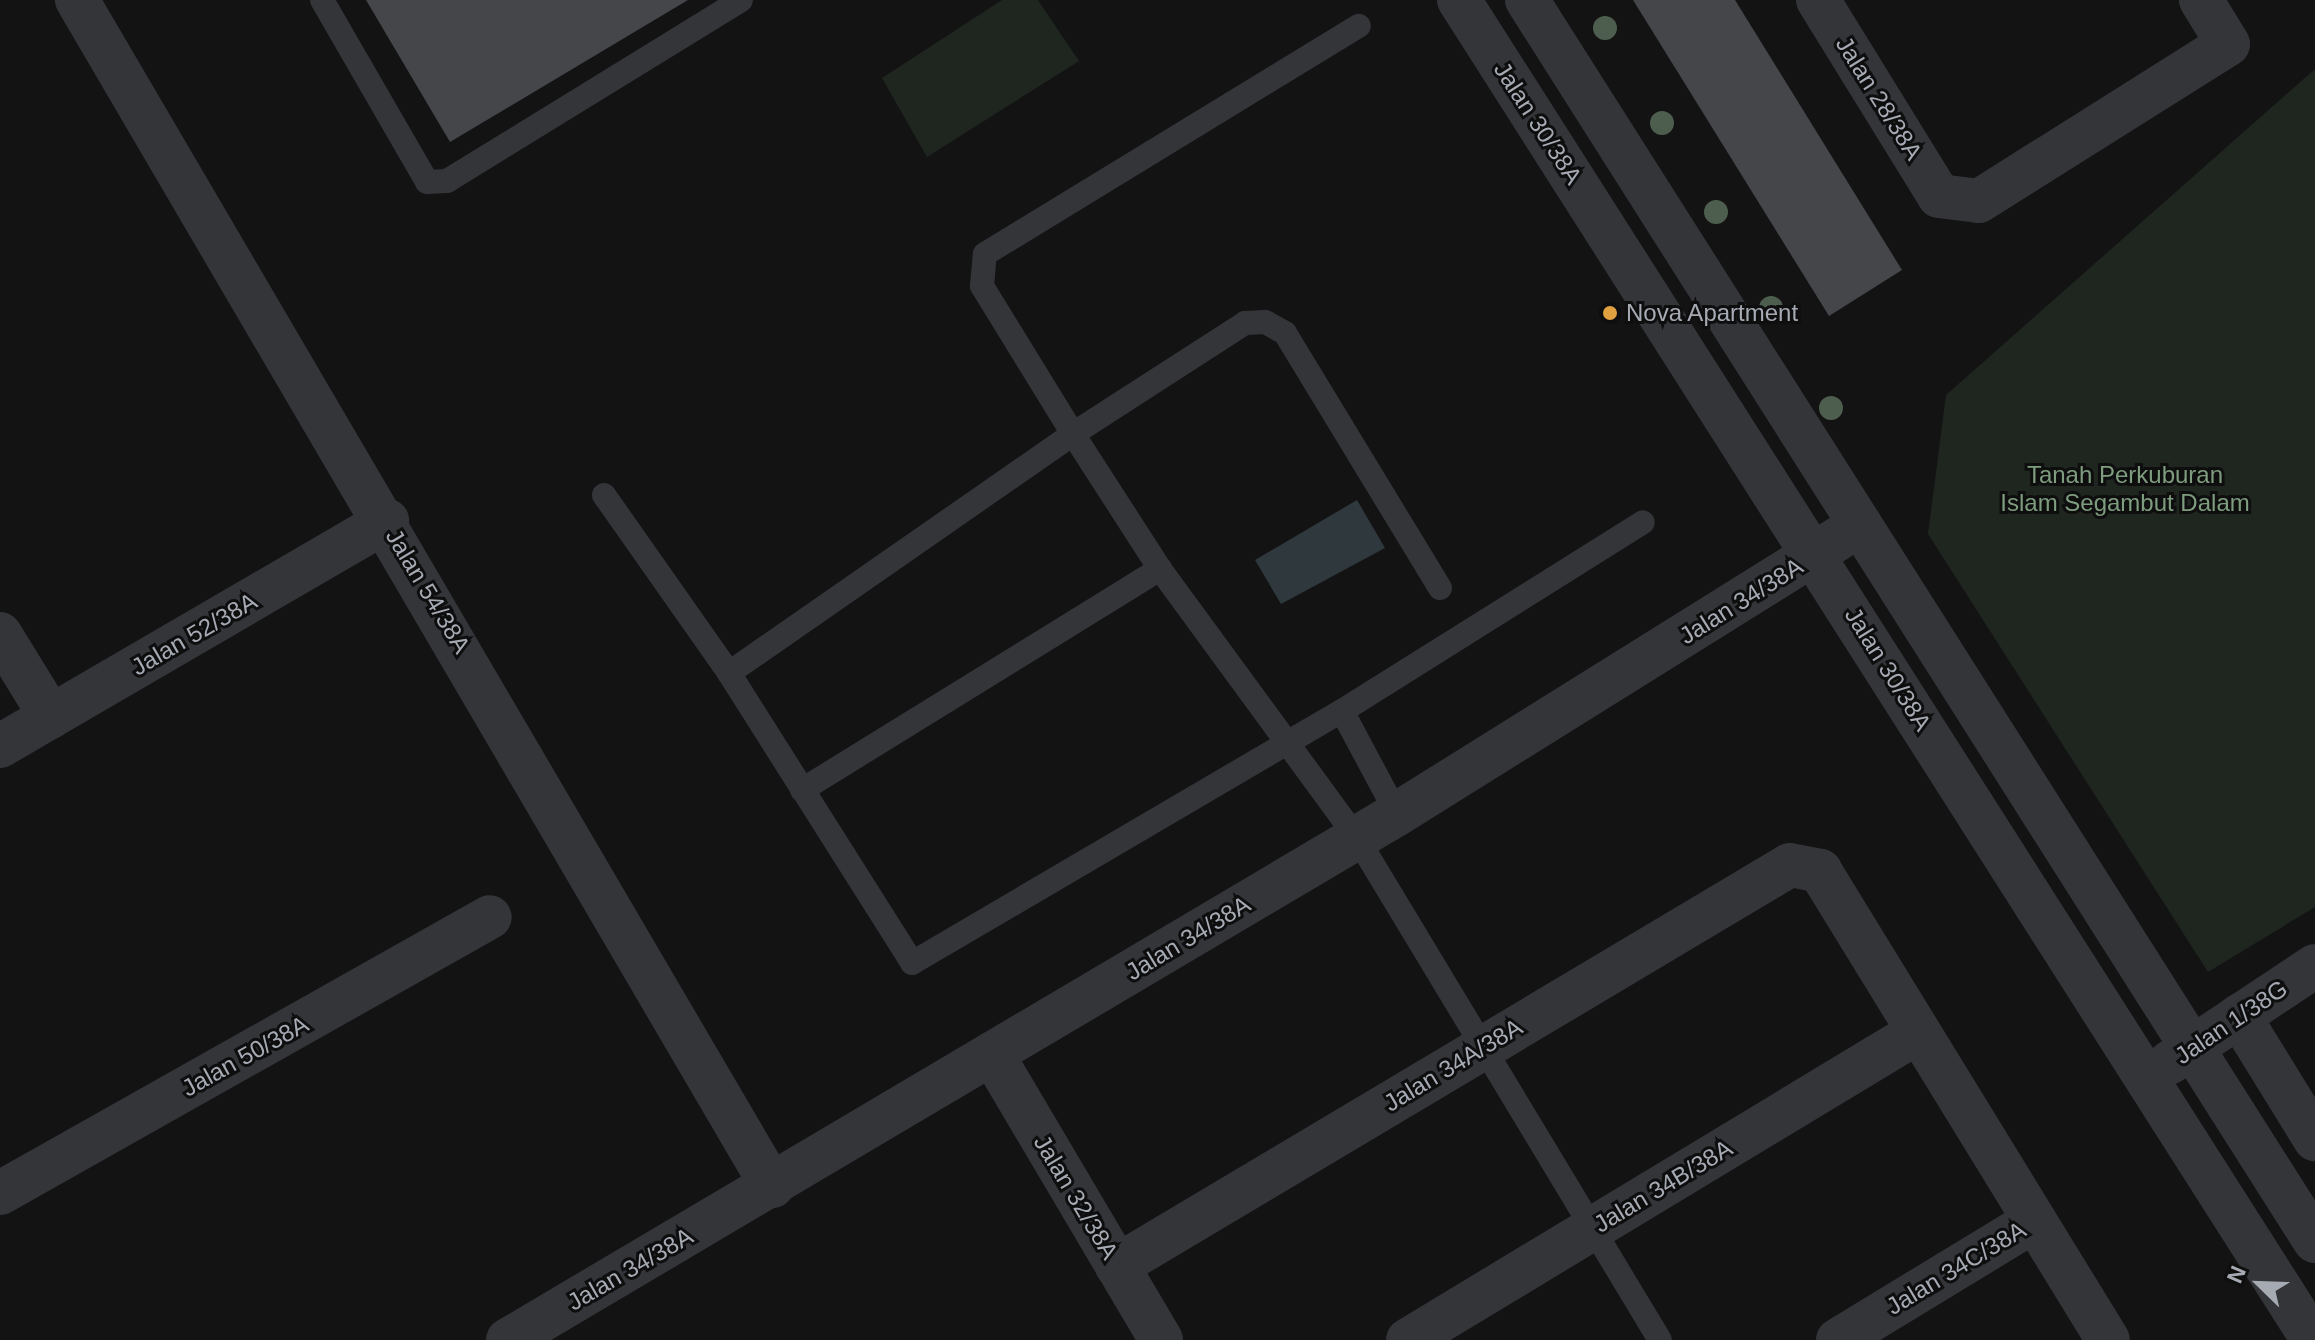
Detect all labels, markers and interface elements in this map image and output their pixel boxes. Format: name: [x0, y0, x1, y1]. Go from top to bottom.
street label: Jalan 28/38A: [1830, 31, 1928, 165]
street label: Jalan 30/38A: [1488, 56, 1588, 190]
place label: Nova Apartment: [1626, 299, 1799, 327]
marker: Nova Apartment: [1601, 304, 1619, 322]
park label: Tanah Perkuburan Islam Segambut Dalam: [2000, 461, 2250, 517]
street label: Jalan 54/38A: [380, 524, 476, 658]
street label: Jalan 34/38A: [1674, 552, 1808, 650]
street label: Jalan 52/38A: [126, 587, 262, 681]
street label: Jalan 30/38A: [1839, 602, 1937, 736]
street label: Jalan 34/38A: [1121, 890, 1255, 986]
street label: Jalan 1/38G: [2169, 974, 2293, 1070]
street label: Jalan 50/38A: [177, 1009, 313, 1103]
street label: Jalan 34A/38A: [1379, 1012, 1527, 1118]
street label: Jalan 32/38A: [1028, 1130, 1124, 1264]
street label: Jalan 34B/38A: [1589, 1133, 1737, 1239]
street label: Jalan 34C/38A: [1881, 1215, 2031, 1321]
street label: Jalan 34/38A: [562, 1222, 698, 1316]
north arrow: [2219, 1244, 2299, 1324]
text: N: [2222, 1262, 2251, 1287]

